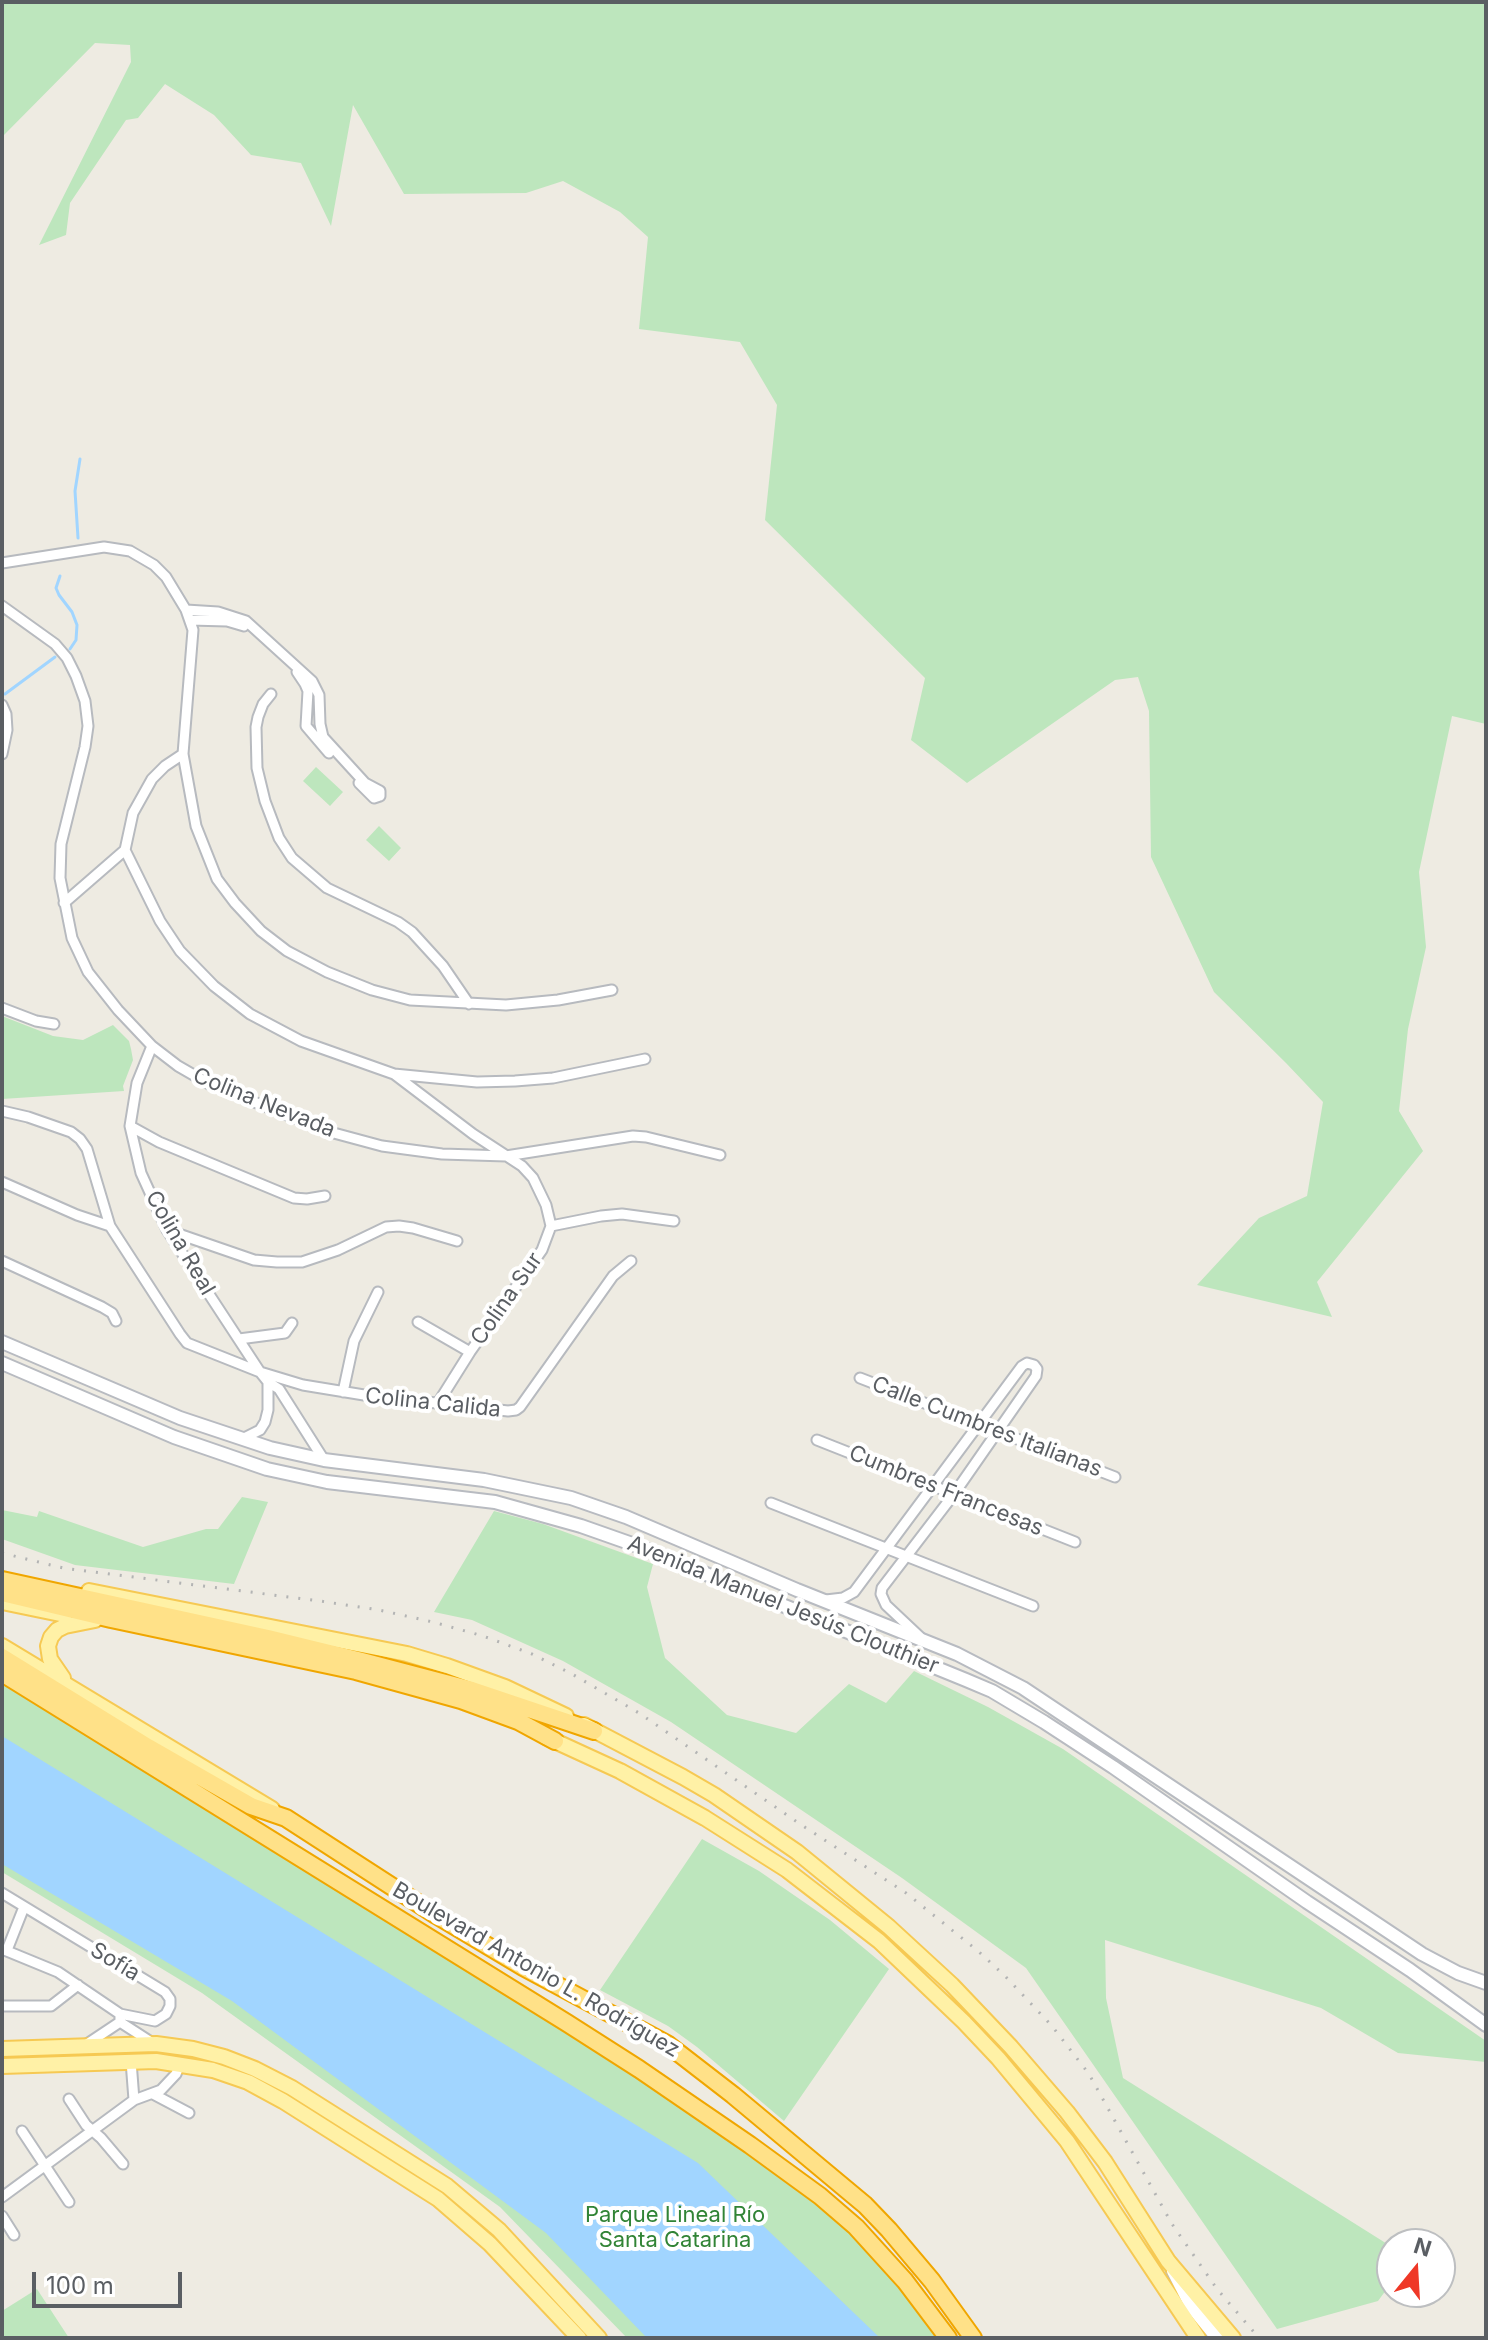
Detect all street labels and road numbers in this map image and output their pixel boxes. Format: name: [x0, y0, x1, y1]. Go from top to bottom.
street label: Colina Nevada: [189, 1063, 339, 1143]
street label: Colina Real: [140, 1186, 220, 1300]
street label: Colina Sur: [466, 1248, 548, 1350]
street label: Calle Cumbres Italianas: [868, 1371, 1106, 1483]
street label: Colina Calida: [364, 1383, 502, 1423]
street label: Cumbres Francesas: [845, 1440, 1047, 1542]
street label: Avenida Manuel Jesús Clouthier: [623, 1530, 943, 1680]
street label: Boulevard Antonio L. Rodríguez: [388, 1877, 684, 2063]
street label: Sofía: [85, 1937, 145, 1987]

